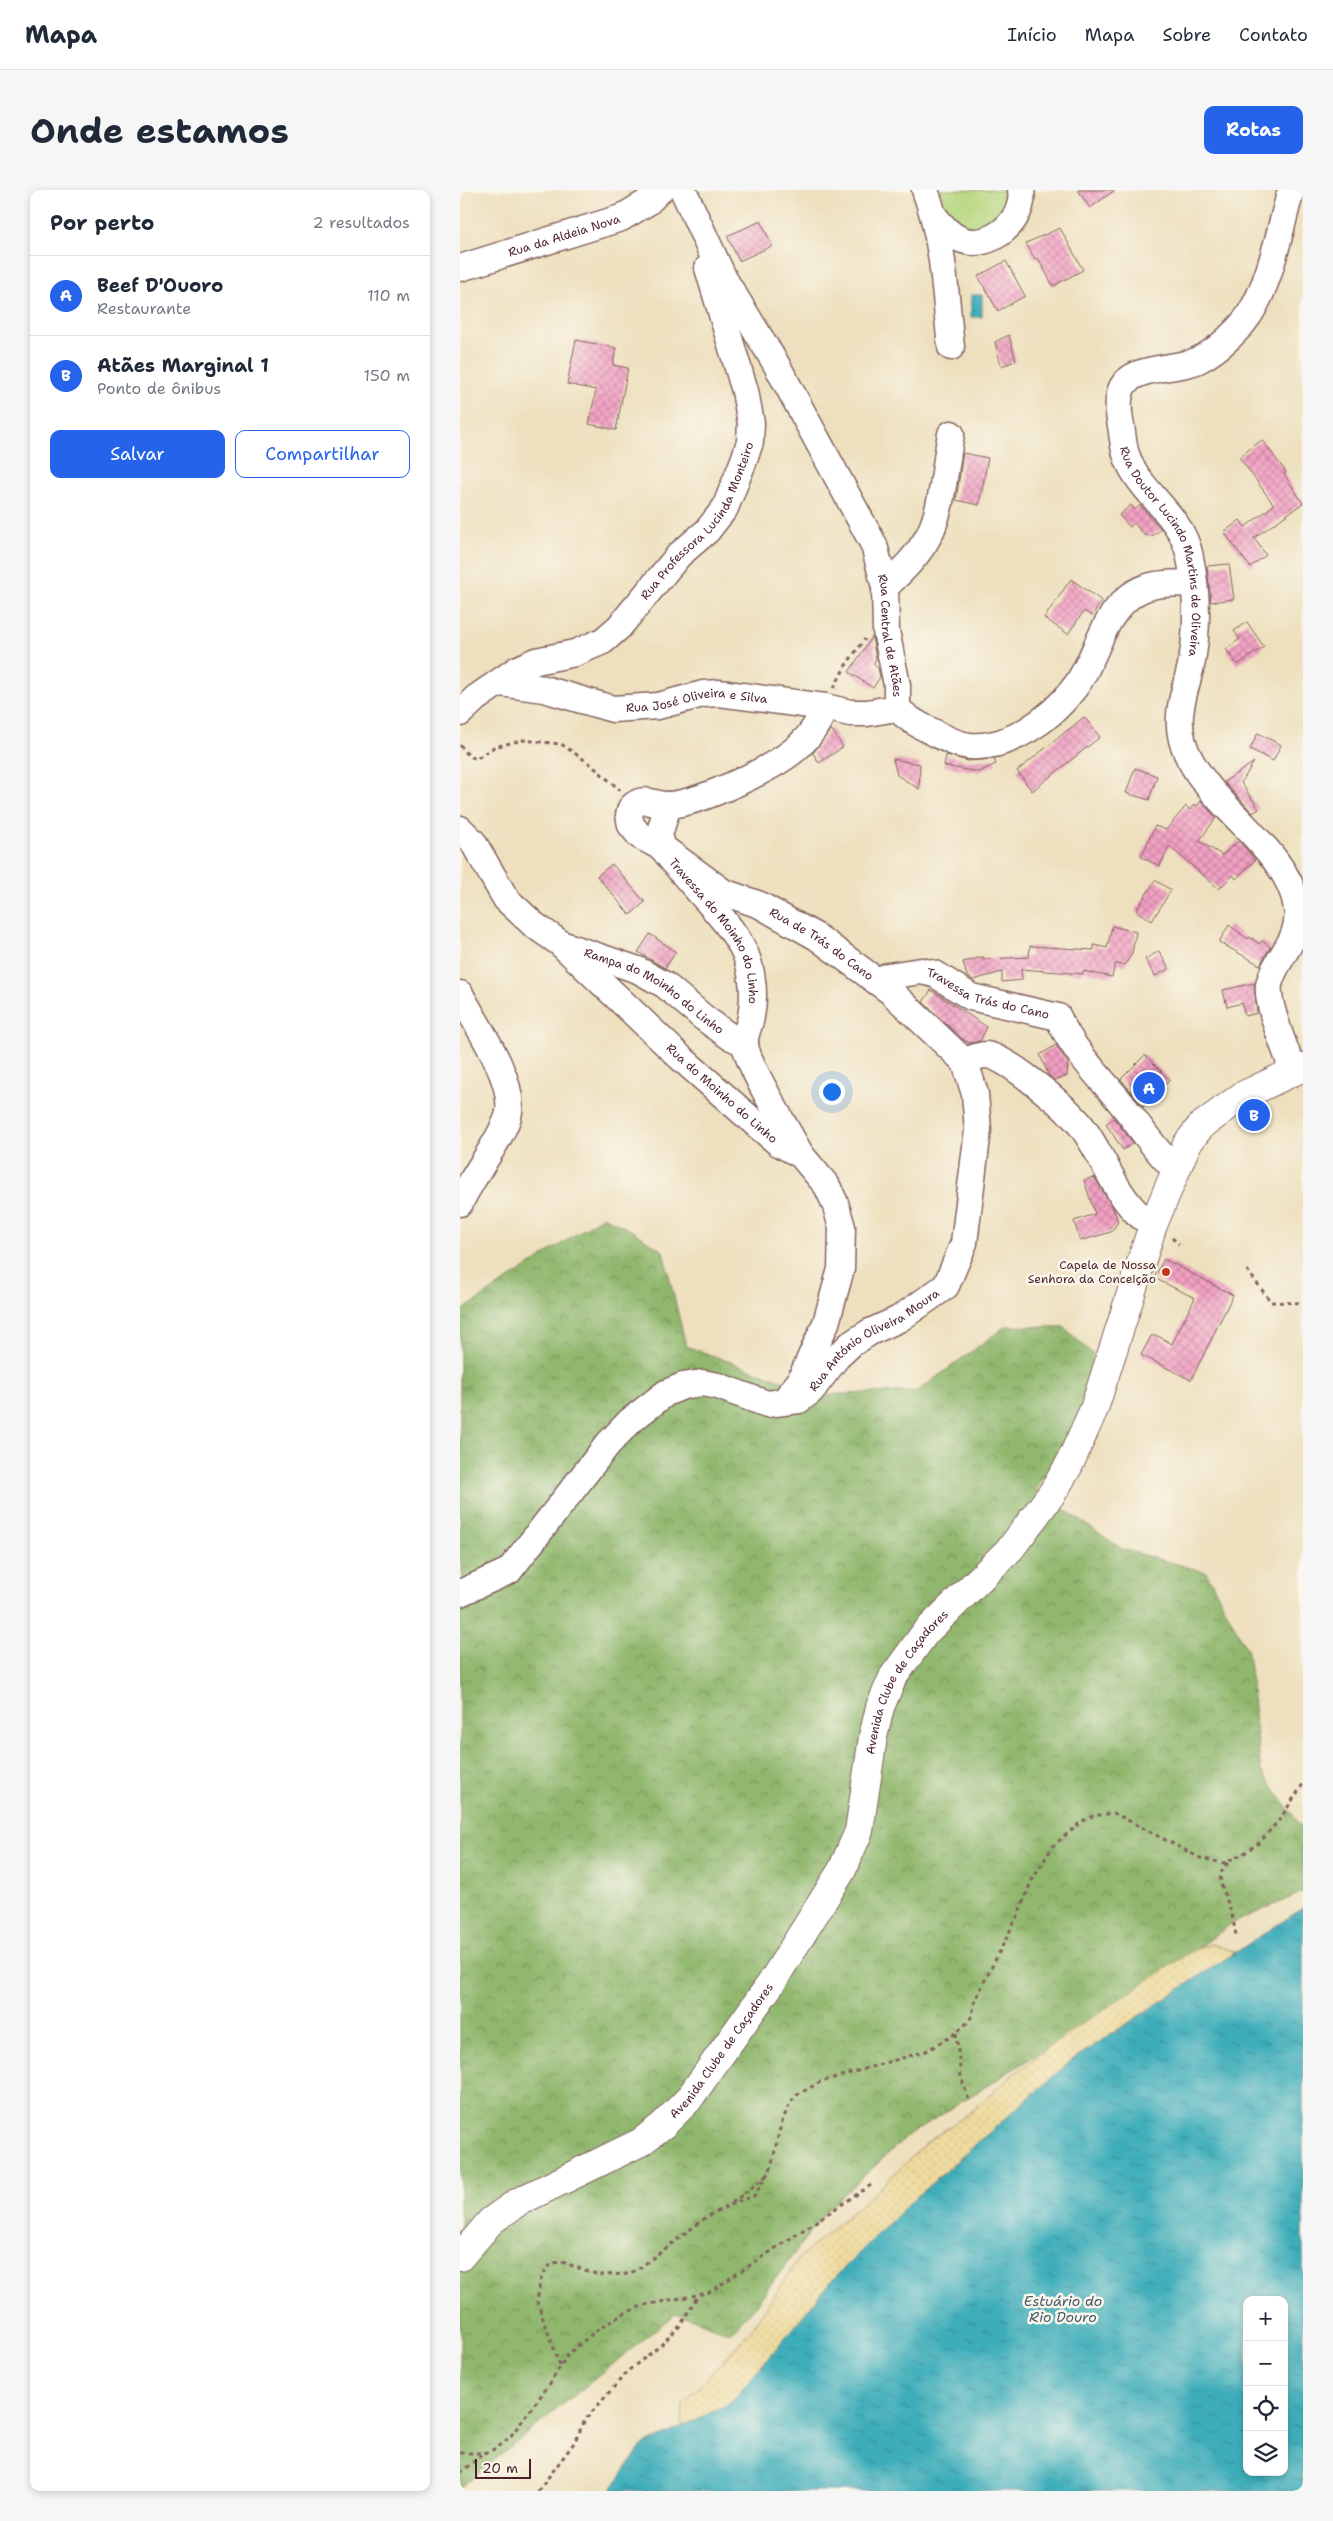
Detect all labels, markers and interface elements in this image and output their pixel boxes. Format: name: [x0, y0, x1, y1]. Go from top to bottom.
text: Mapa: [25, 19, 97, 51]
text: Início: [1007, 23, 1057, 47]
text: Mapa: [1085, 23, 1134, 47]
text: Sobre: [1162, 23, 1211, 47]
text: Contato: [1239, 23, 1308, 47]
button: Rotas: [1204, 106, 1303, 154]
text: Onde estamos: [30, 107, 289, 154]
text: Por perto: [50, 209, 154, 237]
street label: Rua da Aldeia Nova: [506, 211, 623, 261]
text: 2 resultados: [312, 212, 410, 233]
text: Beef D'Ouoro: [97, 273, 223, 298]
text: A: [60, 285, 72, 306]
text: 110 m: [367, 285, 410, 306]
text: Restaurante: [97, 298, 191, 319]
text: Atães Marginal 1: [97, 353, 269, 378]
text: B: [61, 365, 71, 386]
text: 150 m: [363, 365, 410, 386]
text: Ponto de ônibus: [97, 378, 221, 399]
button: Salvar: [50, 430, 225, 478]
button: Compartilhar: [235, 430, 410, 478]
street label: Rua Professora Lucinda Monteiro: [637, 440, 757, 603]
street label: Rua Doutor Lucindo Martins de Oliveira: [1116, 445, 1204, 658]
street label: Rua Central de Atães: [874, 572, 905, 697]
street label: Rua José Oliveira e Silva: [626, 685, 769, 716]
street label: Travessa do Moinho do Linho: [665, 855, 761, 1004]
street label: Rua de Trás do Cano: [767, 904, 877, 984]
street label: Rampa do Moinho do Linho: [582, 944, 727, 1038]
street label: Travessa Trás do Cano: [925, 964, 1051, 1023]
street label: Rua do Moinho do Linho: [663, 1040, 781, 1147]
pin: A: [1133, 1069, 1165, 1107]
your location: [819, 1079, 845, 1105]
pin: B: [1238, 1096, 1270, 1134]
place label: Capela de Nossa Senhora da Conceição: [1028, 1257, 1157, 1287]
marker: Capela de Nossa Senhora da Conceição: [1160, 1266, 1172, 1278]
street label: Rua António Oliveira Moura: [805, 1285, 943, 1395]
street label: Avenida Clube de Caçadores: [862, 1606, 952, 1756]
street label: Avenida Clube de Caçadores: [666, 1980, 777, 2122]
water label: Estuário do Rio Douro: [1024, 2292, 1102, 2326]
map controls: [1243, 2296, 1288, 2476]
button: +: [1243, 2296, 1288, 2341]
button: −: [1243, 2341, 1288, 2386]
button: locate: [1243, 2386, 1288, 2431]
button: layers: [1243, 2431, 1288, 2476]
scale bar: [475, 2456, 531, 2479]
text: 20 m: [482, 2459, 518, 2477]

